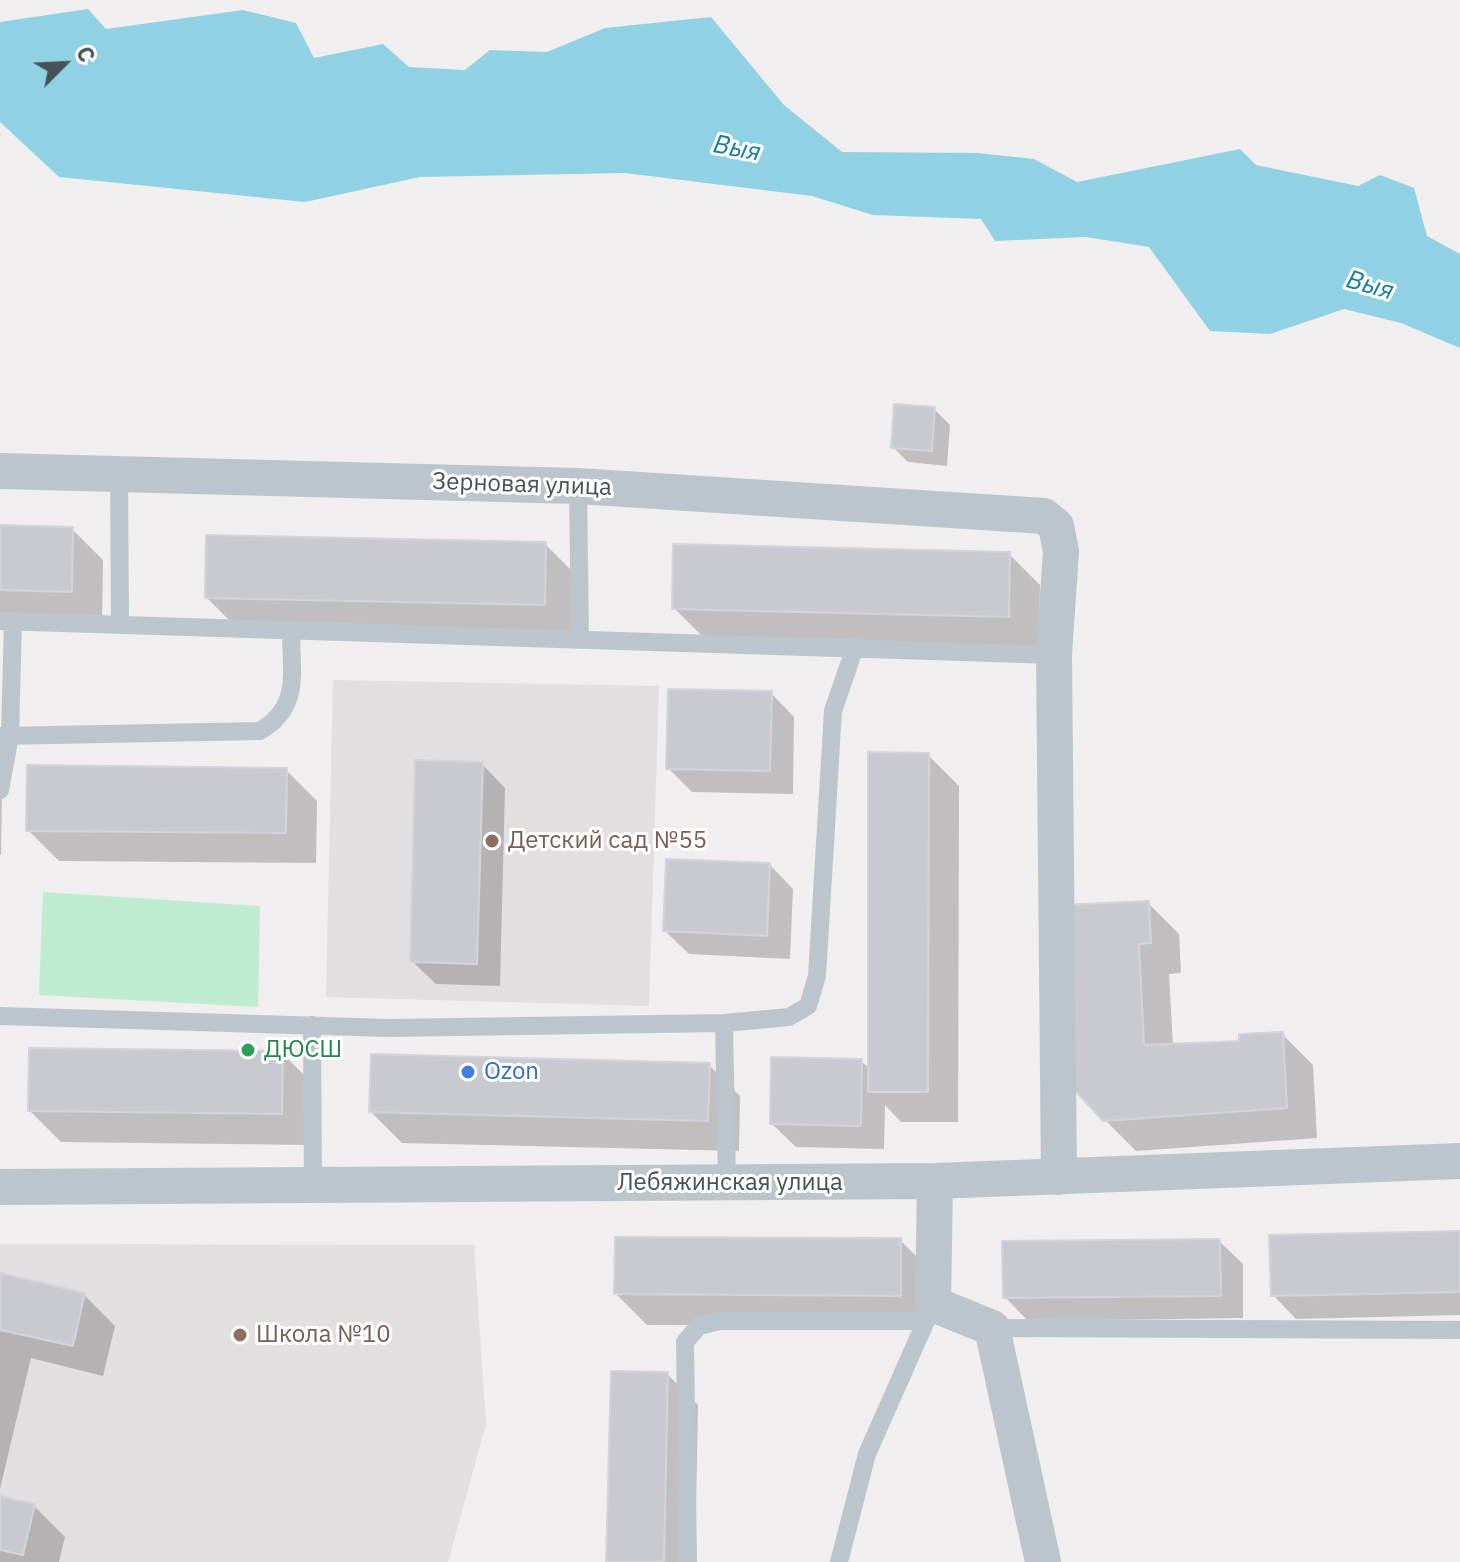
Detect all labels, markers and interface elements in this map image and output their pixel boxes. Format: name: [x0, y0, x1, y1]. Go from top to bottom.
north arrow: [24, 24, 104, 104]
text: С: [70, 42, 103, 66]
water label: Выя: [710, 129, 764, 169]
water label: Выя: [1343, 264, 1397, 308]
street label: Зерновая улица: [432, 467, 612, 503]
place label: Детский сад №55: [508, 827, 707, 855]
marker: Детский сад №55: [483, 832, 501, 850]
place label: ДЮСШ: [264, 1036, 342, 1064]
marker: ДЮСШ: [239, 1041, 257, 1059]
place label: Ozon: [484, 1058, 539, 1086]
marker: Ozon: [459, 1063, 477, 1081]
street label: Лебяжинская улица: [617, 1169, 843, 1197]
place label: Школа №10: [256, 1321, 391, 1349]
marker: Школа №10: [231, 1326, 249, 1344]

